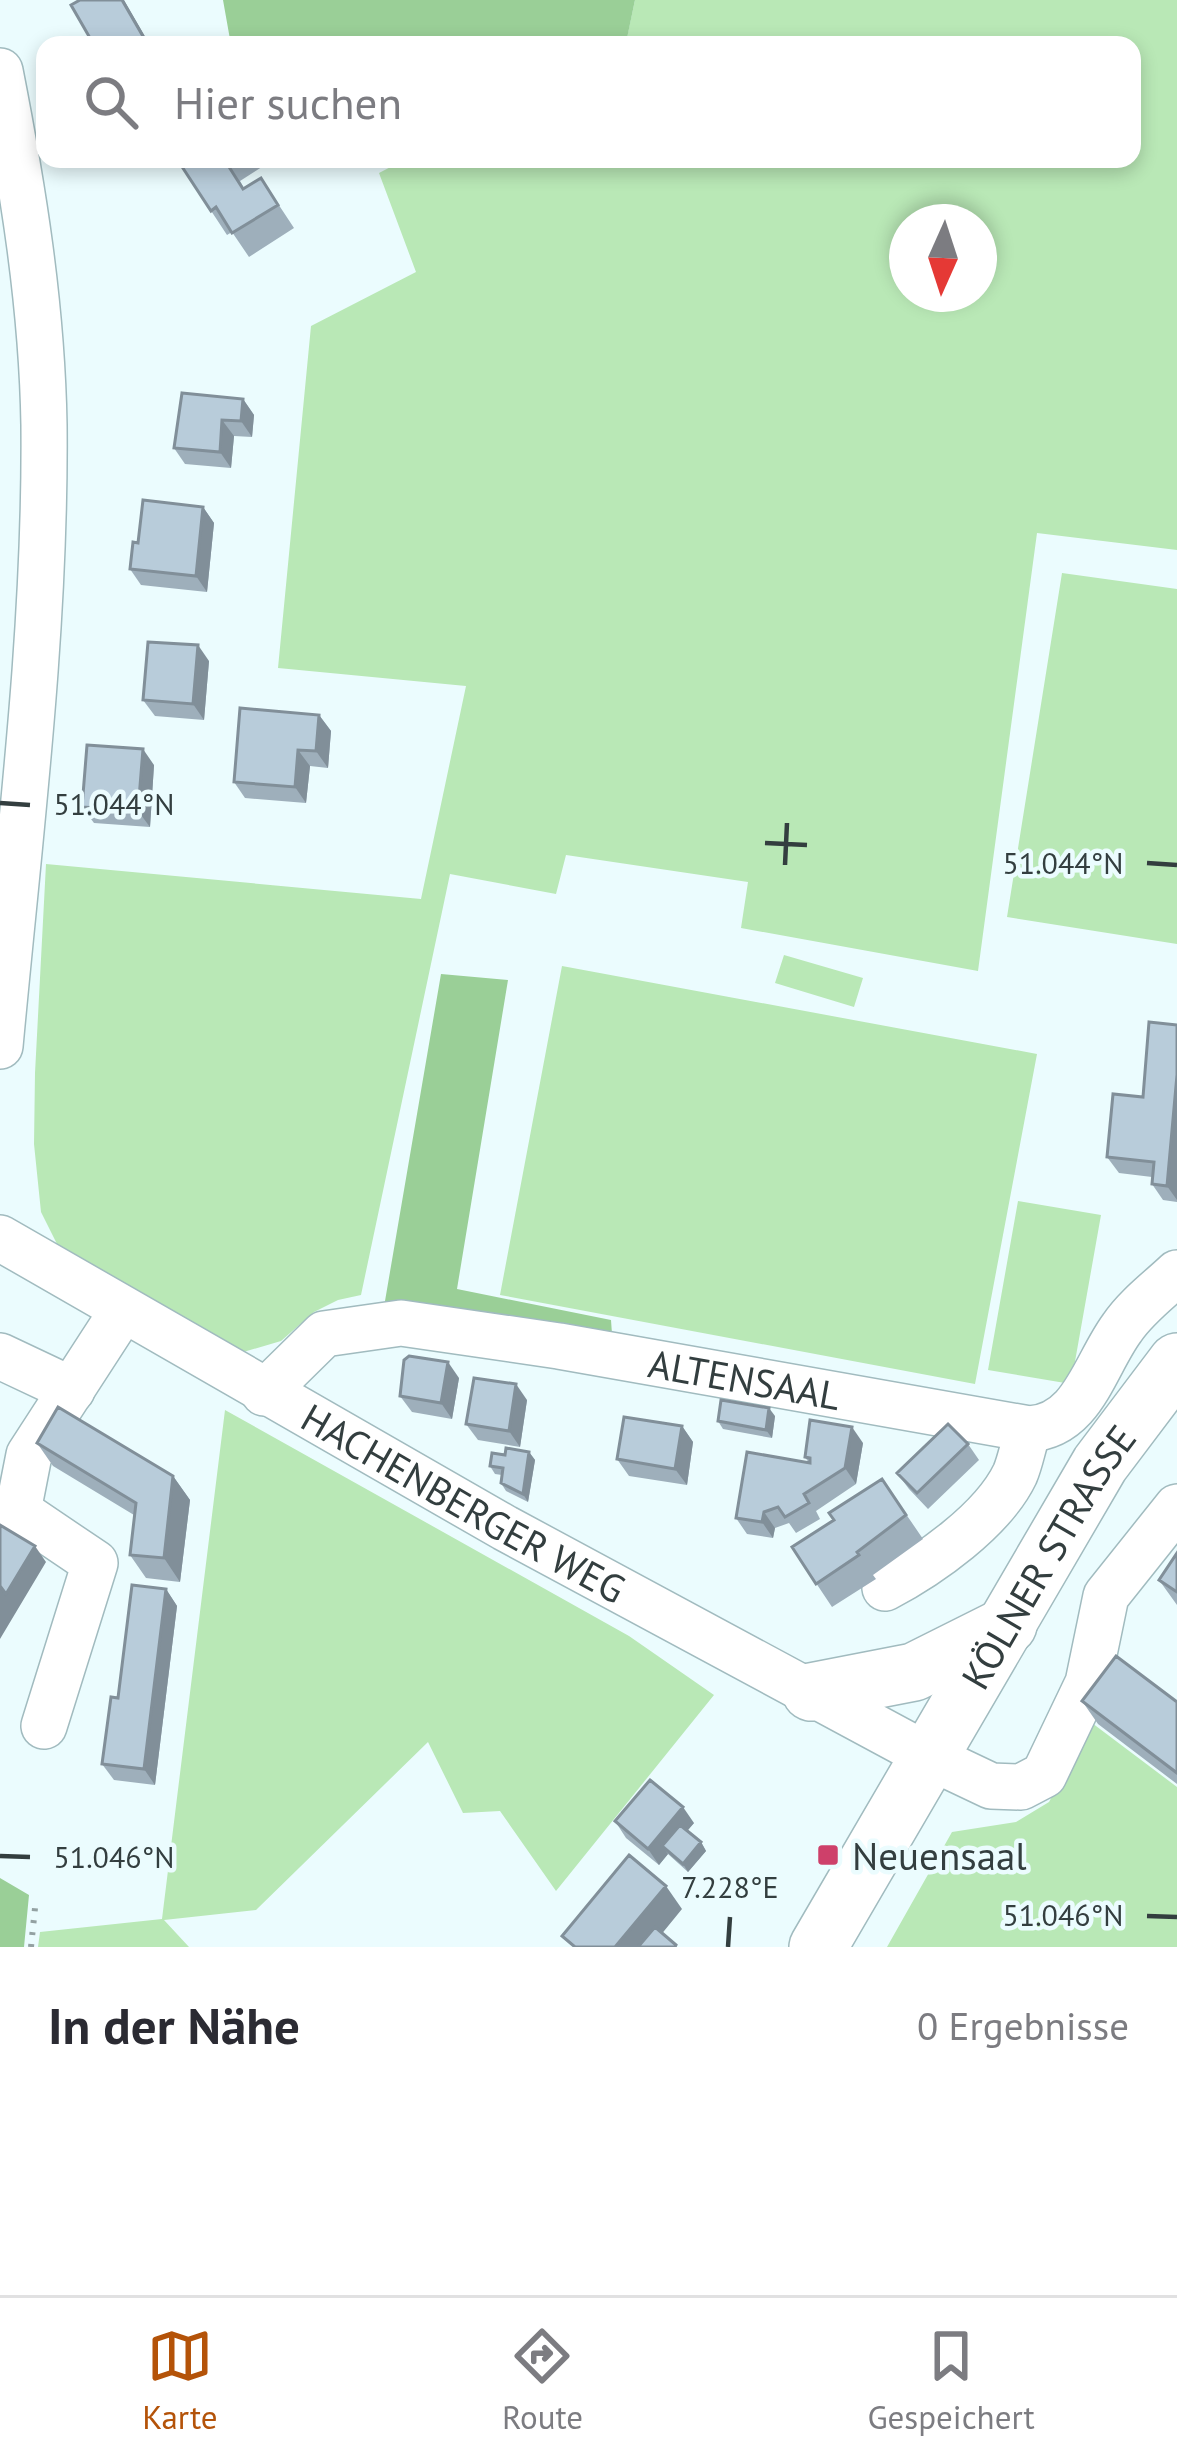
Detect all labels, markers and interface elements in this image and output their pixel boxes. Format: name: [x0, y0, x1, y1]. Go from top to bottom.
search box: [36, 36, 1141, 168]
icon: search: [78, 69, 144, 135]
text: Hier suchen: [174, 73, 402, 131]
north arrow: [889, 204, 997, 312]
text: 51.044°N: [53, 784, 175, 823]
text: 51.044°N: [1002, 843, 1124, 882]
street label: ALTENSAAL: [645, 1337, 844, 1421]
street label: HACHENBERGER WEG: [293, 1391, 635, 1614]
street label: KÖLNER STRASSE: [949, 1414, 1146, 1698]
place label: Neuensaal: [852, 1830, 1027, 1881]
text: 51.046°N: [53, 1837, 175, 1876]
marker: Neuensaal: [815, 1842, 841, 1868]
text: 7.228°E: [681, 1867, 779, 1906]
text: 51.046°N: [1002, 1895, 1124, 1934]
text: In der Nähe: [48, 1992, 300, 2058]
text: 0 Ergebnisse: [917, 2000, 1129, 2051]
tab: Karte: [142, 2323, 218, 2438]
tab: Route: [502, 2323, 583, 2438]
tab: Gespeichert: [867, 2323, 1035, 2438]

